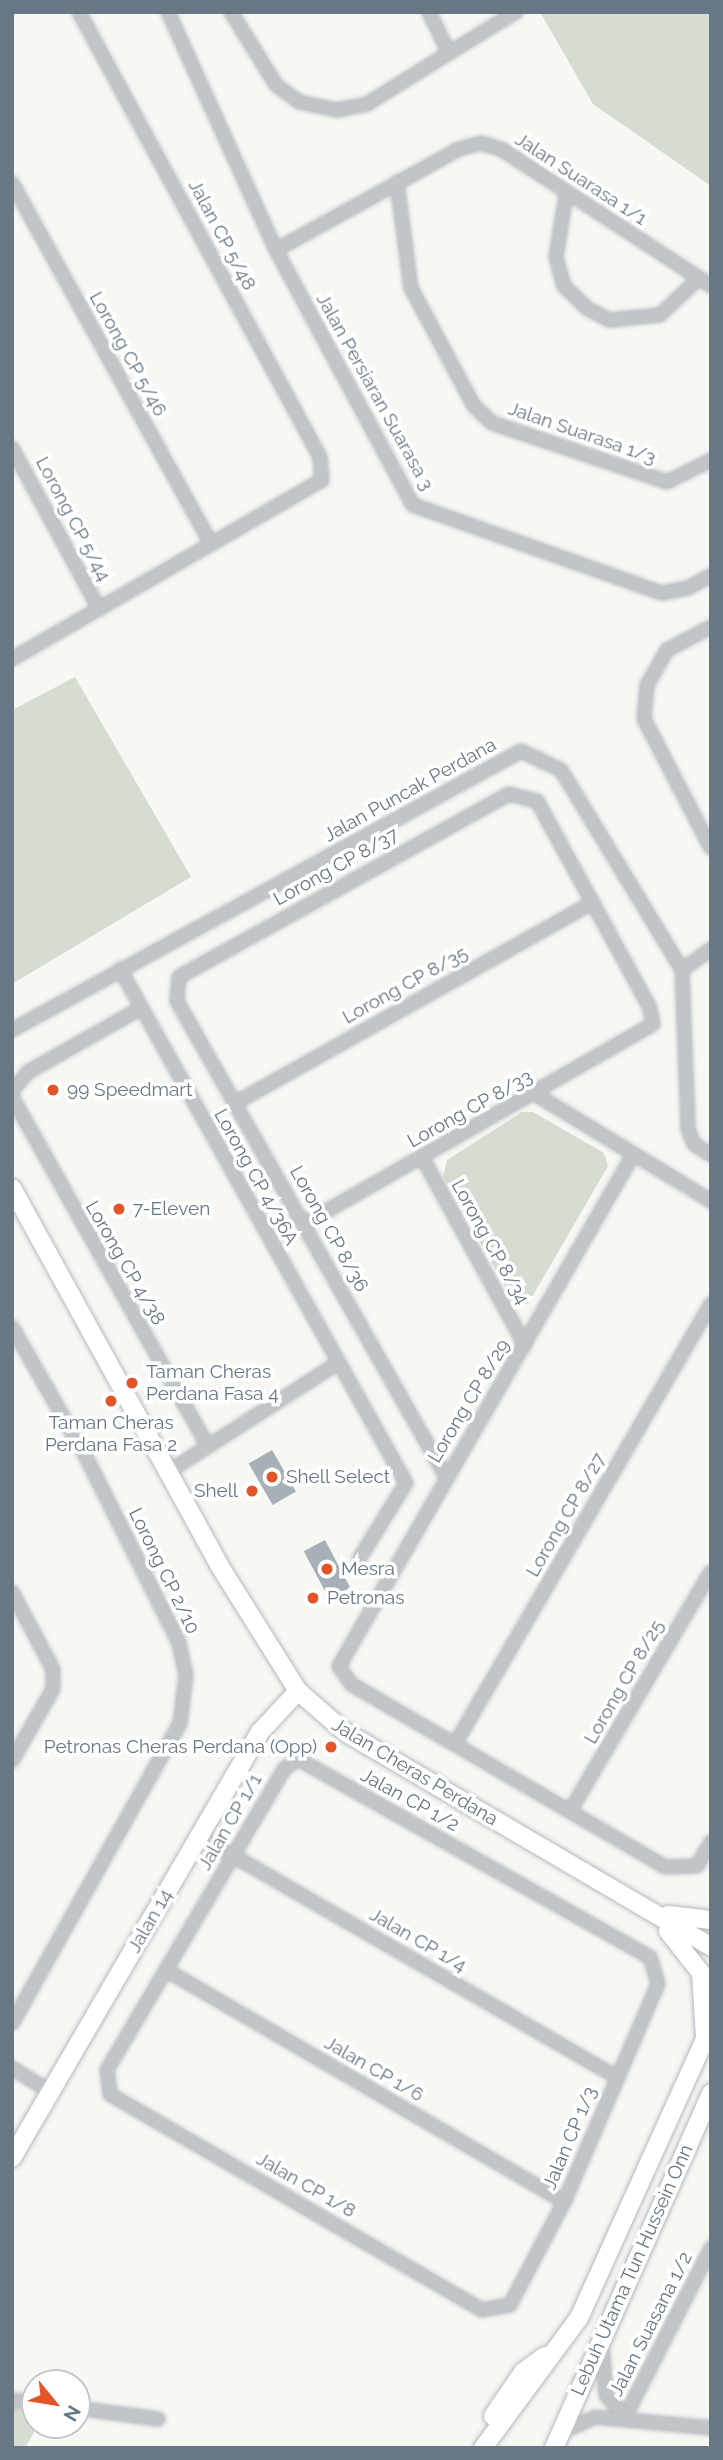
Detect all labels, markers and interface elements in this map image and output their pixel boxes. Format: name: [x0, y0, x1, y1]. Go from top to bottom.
street label: Jalan Suarasa 1/1: [511, 128, 651, 230]
street label: Jalan CP 5/48: [183, 176, 261, 294]
street label: Lorong CP 5/46: [84, 288, 172, 420]
street label: Jalan Persiaran Suarasa 3: [311, 290, 439, 494]
street label: Jalan Suarasa 1/3: [505, 397, 659, 469]
street label: Lorong CP 5/44: [31, 453, 115, 585]
street label: Jalan Puncak Perdana: [320, 733, 500, 847]
street label: Lorong CP 8/37: [269, 823, 403, 911]
street label: Lorong CP 8/35: [338, 941, 472, 1029]
street label: Lorong CP 8/33: [403, 1065, 537, 1153]
place label: 99 Speedmart: [67, 1079, 192, 1101]
marker: 99 Speedmart: [45, 1082, 61, 1098]
street label: Lorong CP 4/36A: [209, 1105, 303, 1249]
street label: Lorong CP 8/36: [285, 1162, 373, 1296]
street label: Lorong CP 8/34: [446, 1175, 534, 1309]
street label: Lorong CP 4/38: [80, 1197, 170, 1329]
place label: 7-Eleven: [133, 1198, 210, 1220]
marker: 7-Eleven: [111, 1201, 127, 1217]
street label: Lorong CP 8/29: [423, 1335, 515, 1467]
place label: Taman Cheras Perdana Fasa 4: [146, 1361, 279, 1405]
marker: Taman Cheras Perdana Fasa 4: [124, 1375, 140, 1391]
marker: Taman Cheras Perdana Fasa 2: [103, 1393, 119, 1409]
place label: Taman Cheras Perdana Fasa 2: [45, 1412, 177, 1456]
street label: Lorong CP 8/27: [521, 1449, 611, 1581]
place label: Shell Select: [286, 1466, 391, 1488]
marker: Shell Select: [264, 1469, 280, 1485]
place label: Shell: [194, 1480, 238, 1502]
marker: Shell: [244, 1483, 260, 1499]
street label: Lorong CP 2/10: [124, 1504, 204, 1638]
place label: Mesra: [341, 1558, 395, 1580]
marker: Mesra: [319, 1561, 335, 1577]
place label: Petronas: [327, 1587, 404, 1609]
marker: Petronas: [305, 1590, 321, 1606]
street label: Lorong CP 8/25: [579, 1616, 669, 1748]
street label: Jalan Cheras Perdana: [328, 1713, 502, 1831]
place label: Petronas Cheras Perdana (Opp): [44, 1736, 317, 1758]
marker: Petronas Cheras Perdana (Opp): [323, 1739, 339, 1755]
street label: Jalan CP 1/2: [357, 1763, 463, 1837]
street label: Jalan CP 1/1: [193, 1770, 267, 1874]
street label: Jalan 14: [123, 1885, 177, 1957]
street label: Jalan CP 1/4: [365, 1903, 471, 1977]
street label: Jalan CP 1/6: [320, 2031, 428, 2107]
street label: Jalan CP 1/3: [538, 2083, 602, 2193]
street label: Lebuh Utama Tun Hussein Onn: [566, 2141, 698, 2399]
street label: Jalan CP 1/8: [252, 2147, 360, 2223]
street label: Jalan Suasana 1/2: [605, 2248, 697, 2400]
north arrow: [21, 2369, 91, 2439]
text: N: [59, 2402, 86, 2425]

